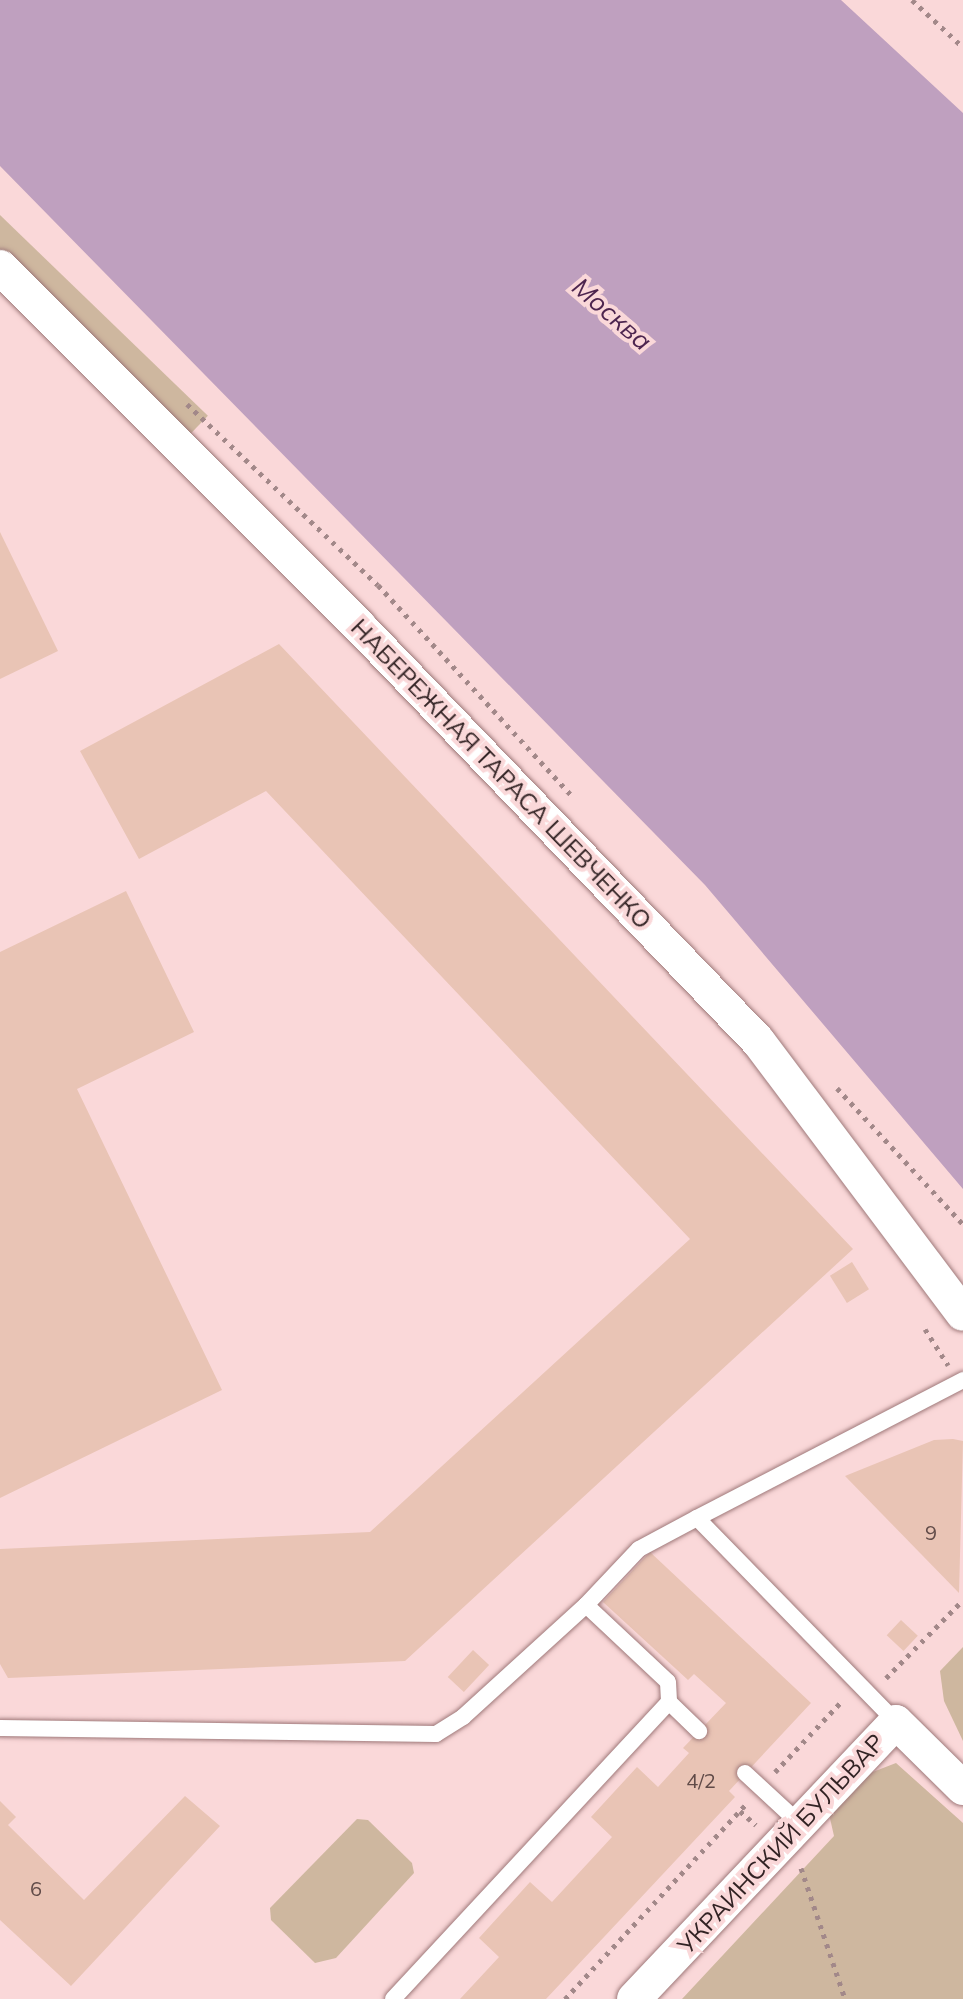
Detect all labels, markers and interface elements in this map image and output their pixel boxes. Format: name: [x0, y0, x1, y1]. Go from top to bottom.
water label: Москва: [566, 271, 658, 357]
street label: НАБЕРЕЖНАЯ ТАРАСА ШЕВЧЕНКО: [345, 613, 657, 935]
house number: 9: [925, 1520, 937, 1544]
street label: УКРАИНСКИЙ БУЛЬВАР: [672, 1728, 890, 1960]
house number: 4/2: [686, 1768, 716, 1792]
house number: 6: [30, 1876, 42, 1900]

